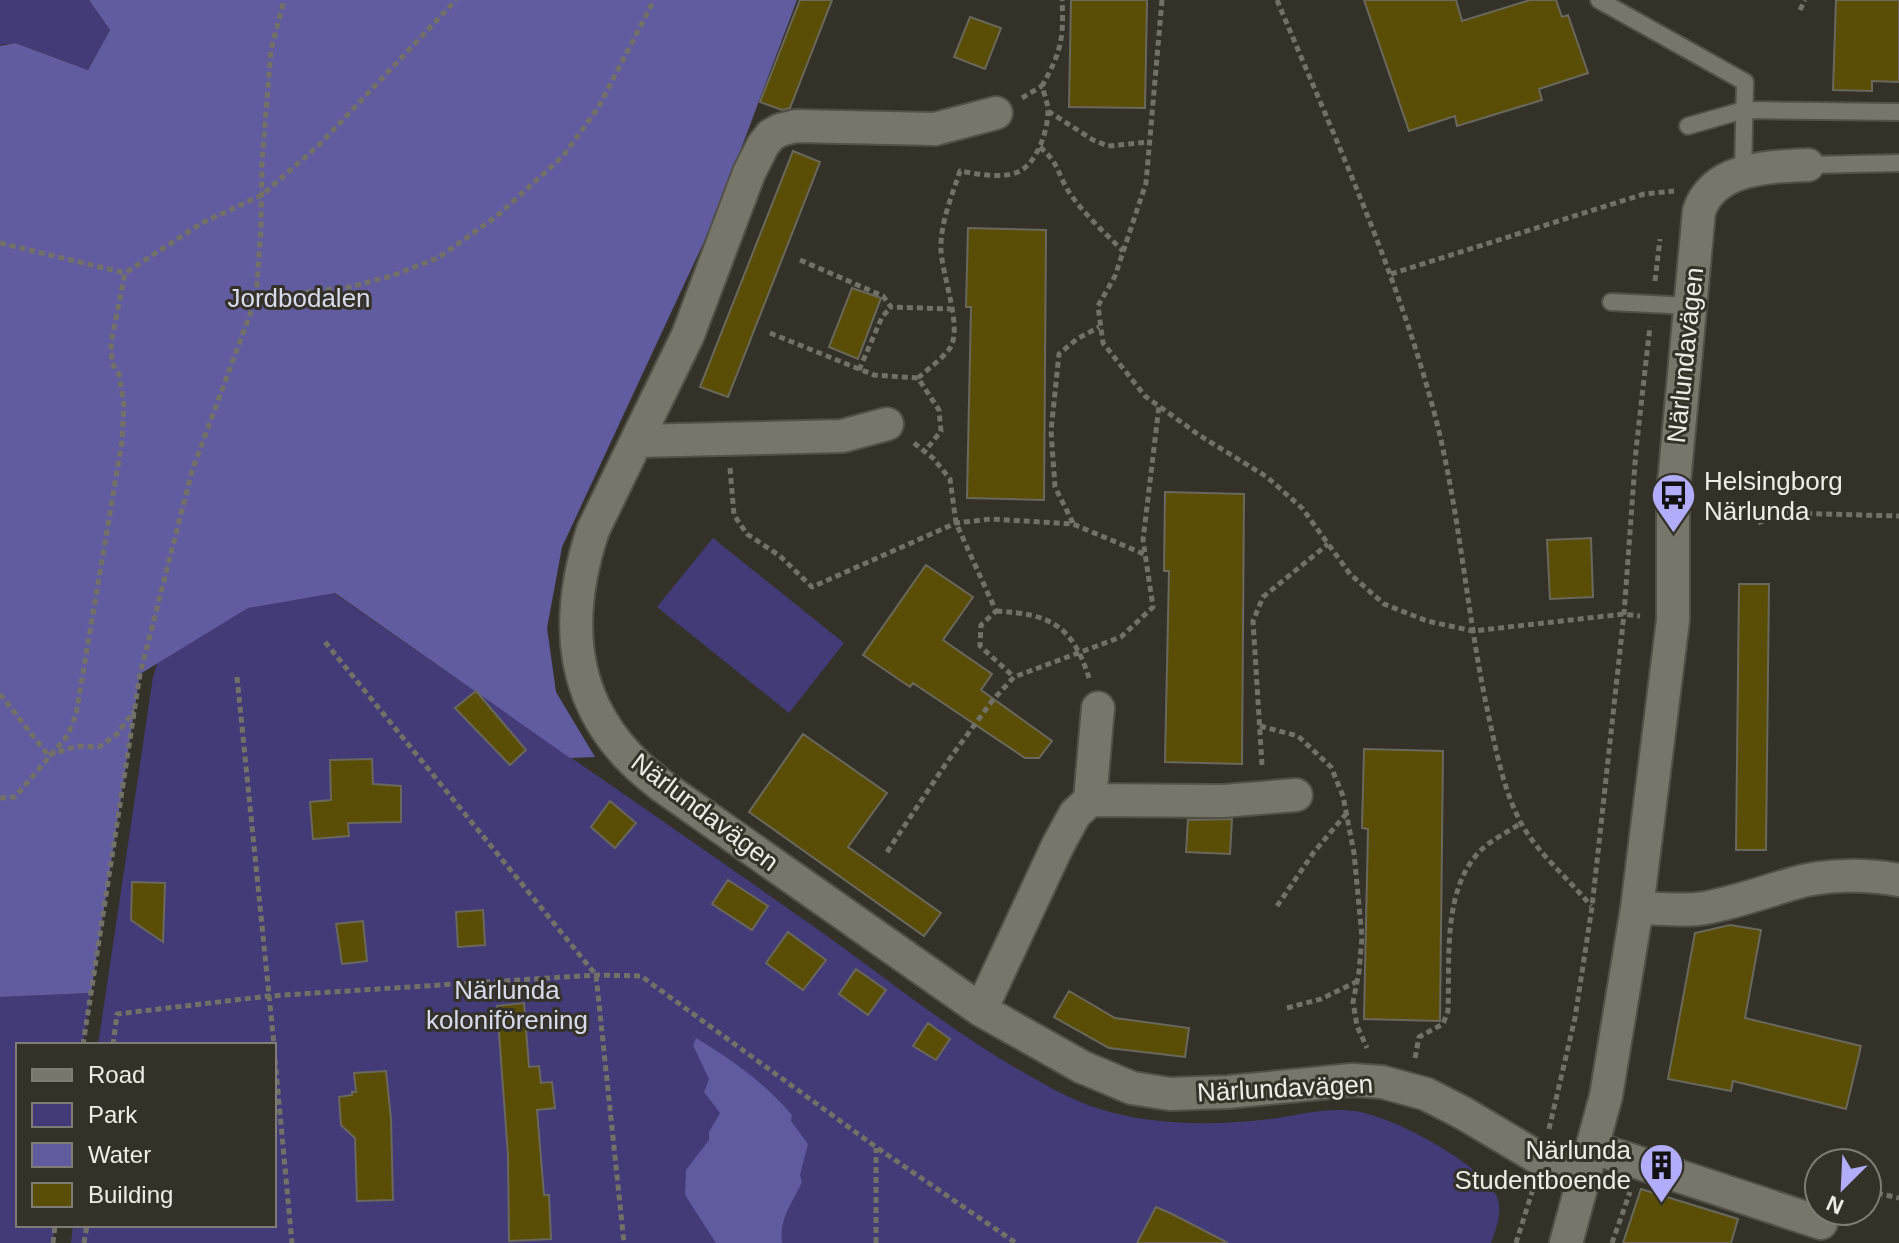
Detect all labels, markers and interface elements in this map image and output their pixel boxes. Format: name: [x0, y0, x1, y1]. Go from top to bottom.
street label: Närlundavägen: [1661, 266, 1709, 444]
park label: Jordbodalen: [227, 283, 371, 313]
place label: Helsingborg Närlunda: [1704, 466, 1843, 526]
bus stop icon: Helsingborg Närlunda: [1649, 472, 1697, 535]
street label: Närlundavägen: [626, 747, 784, 877]
park label: Närlunda koloniförening: [426, 975, 588, 1035]
legend: [16, 1043, 276, 1227]
text: Road: [88, 1061, 145, 1088]
street label: Närlundavägen: [1196, 1068, 1374, 1108]
text: Park: [88, 1101, 138, 1128]
place label: Närlunda Studentboende: [1455, 1135, 1632, 1195]
text: Water: [88, 1141, 151, 1168]
building icon: Närlunda Studentboende: [1638, 1141, 1686, 1204]
north arrow: [1803, 1147, 1883, 1227]
text: Building: [88, 1181, 173, 1208]
text: N: [1823, 1190, 1847, 1219]

